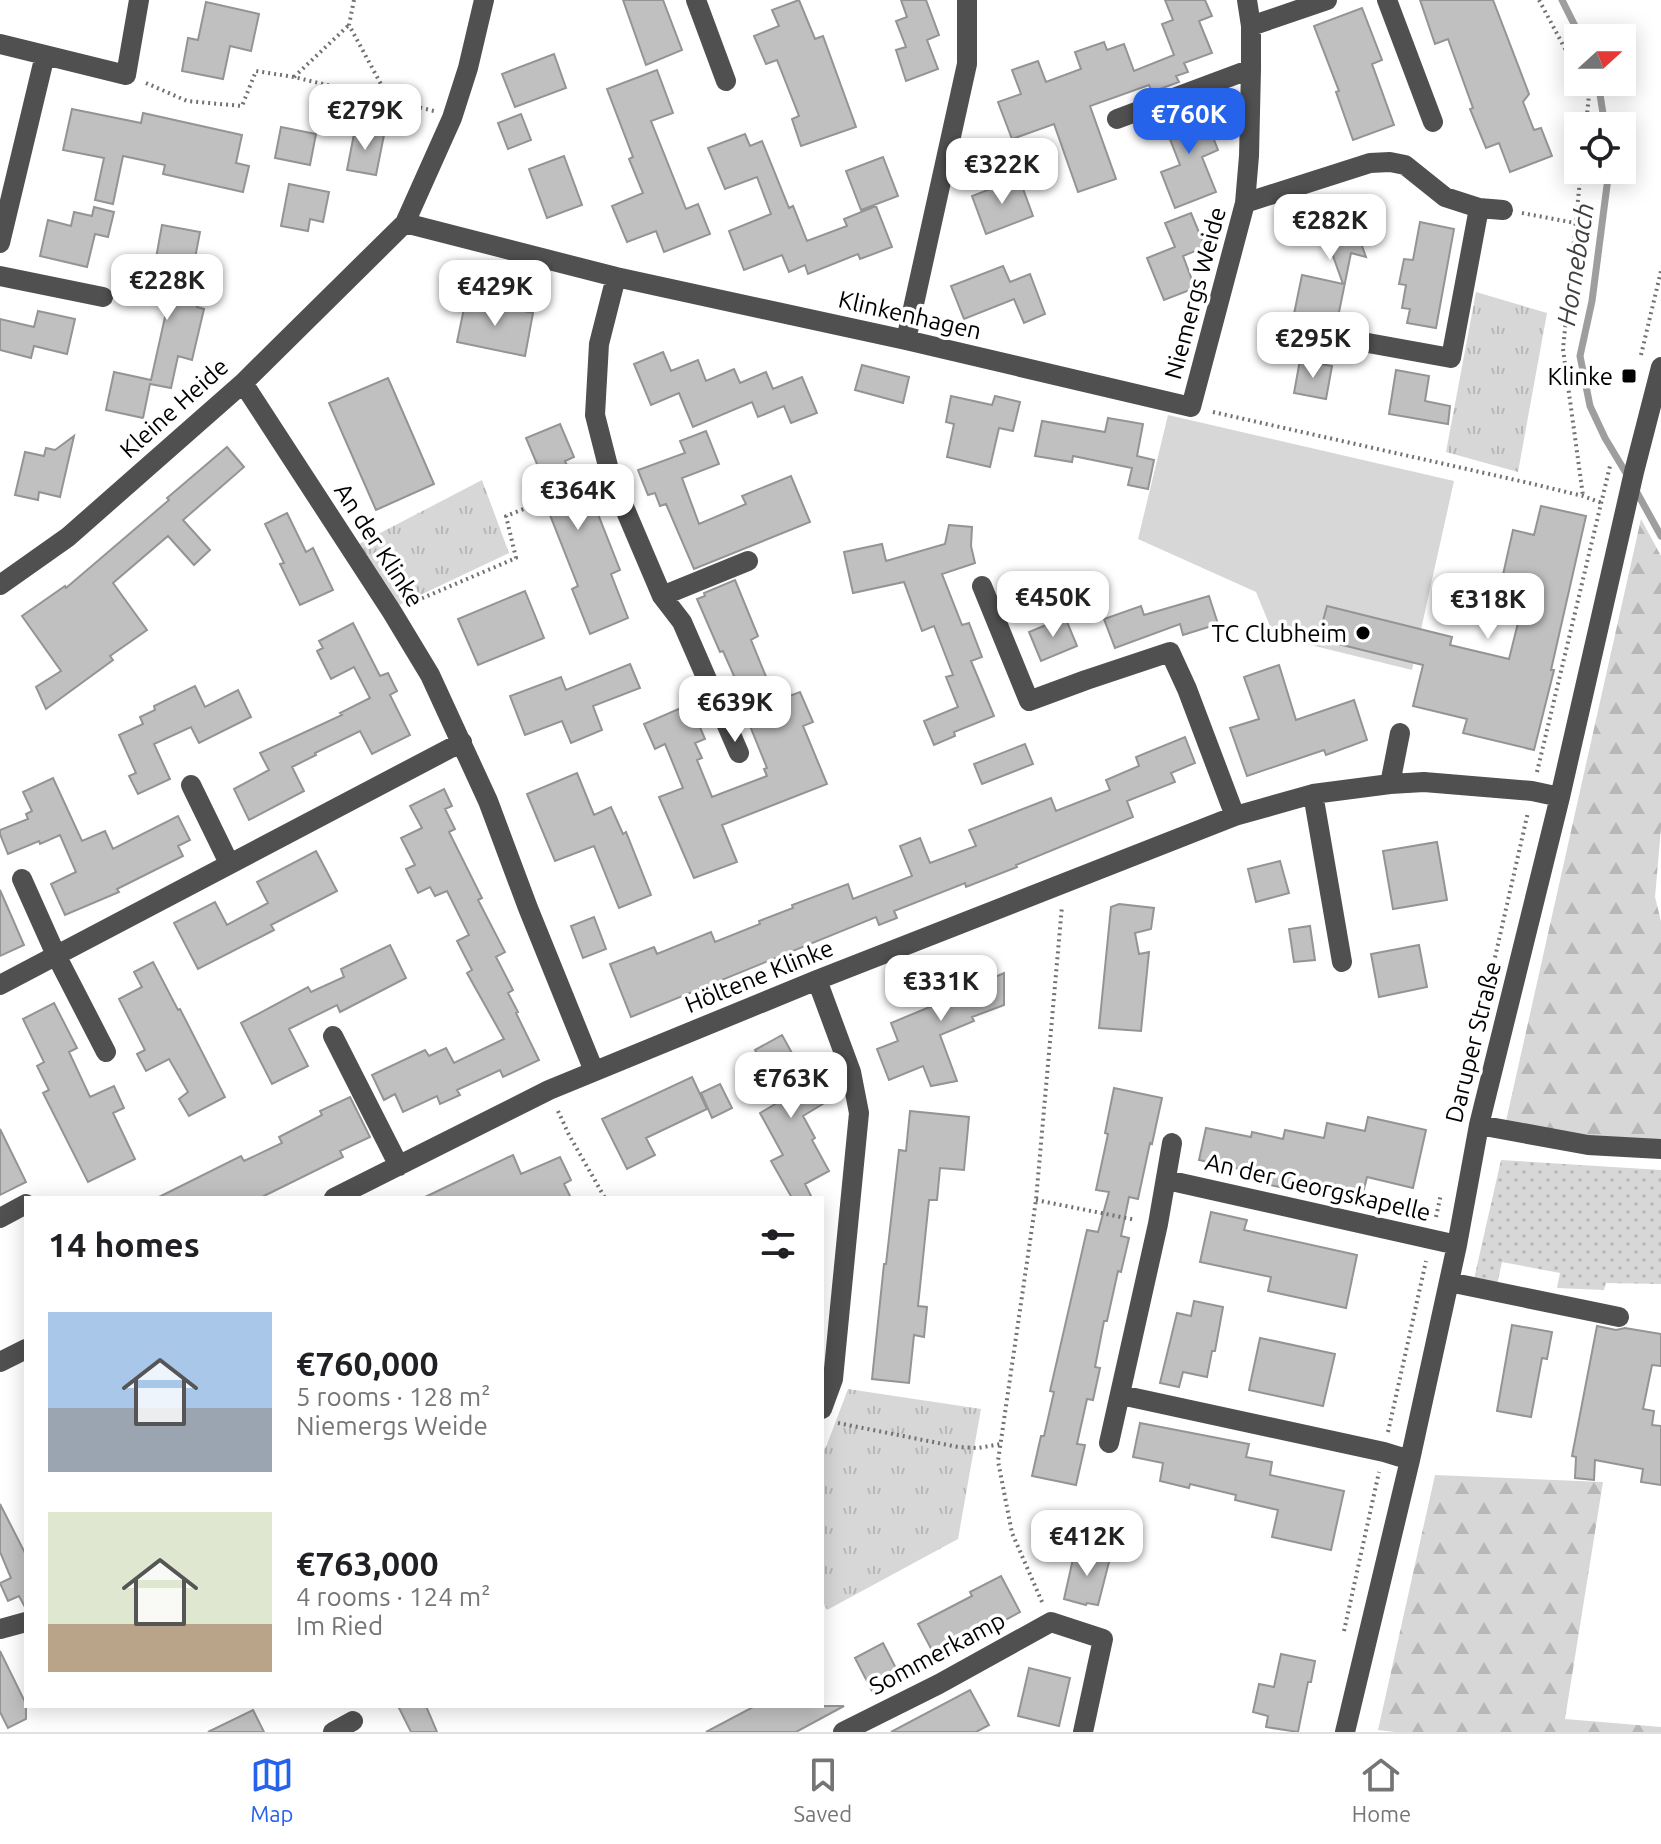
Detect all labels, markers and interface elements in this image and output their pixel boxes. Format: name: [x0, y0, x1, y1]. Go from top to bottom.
north arrow: [1564, 24, 1636, 96]
map controls: [1564, 24, 1636, 184]
pin: €279K: [309, 84, 421, 152]
pin: €760K: [1133, 88, 1245, 156]
text: €279K: [327, 95, 403, 124]
text: €760K: [1151, 99, 1227, 128]
button: locate: [1564, 112, 1636, 184]
pin: €322K: [946, 138, 1058, 206]
text: €322K: [964, 149, 1040, 178]
pin: €282K: [1274, 194, 1386, 262]
water label: Hornebach: [1551, 201, 1599, 327]
street label: Niemergs Weide: [1159, 204, 1231, 382]
text: €282K: [1292, 205, 1368, 234]
pin: €228K: [111, 254, 223, 322]
pin: €429K: [439, 260, 551, 328]
text: €228K: [129, 265, 205, 294]
text: €429K: [457, 271, 533, 300]
street label: Klinkenhagen: [836, 285, 984, 345]
pin: €295K: [1257, 312, 1369, 380]
text: €295K: [1275, 323, 1351, 352]
street label: Kleine Heide: [115, 353, 233, 463]
place label: Klinke: [1548, 363, 1613, 390]
marker: Klinke: [1620, 367, 1638, 385]
pin: €364K: [522, 464, 634, 532]
text: €364K: [540, 475, 616, 504]
street label: An der Klinke: [329, 478, 429, 612]
pin: €450K: [997, 571, 1109, 639]
pin: €318K: [1432, 573, 1544, 641]
text: €450K: [1015, 582, 1091, 611]
text: €318K: [1450, 584, 1526, 613]
place label: TC Clubheim: [1212, 620, 1347, 647]
marker: TC Clubheim: [1354, 624, 1372, 642]
pin: €639K: [679, 676, 791, 744]
text: €639K: [697, 687, 773, 716]
street label: Höltene Klinke: [681, 934, 837, 1018]
pin: €331K: [885, 955, 997, 1023]
street label: Daruper Straße: [1440, 959, 1506, 1125]
text: €331K: [903, 966, 979, 995]
pin: €763K: [735, 1052, 847, 1120]
text: €763K: [753, 1063, 829, 1092]
street label: An der Georgskapelle: [1203, 1148, 1433, 1226]
icon: filters: [756, 1222, 800, 1266]
text: 14 homes: [48, 1225, 200, 1263]
icon: home: [112, 1344, 208, 1440]
text: €760,000: [296, 1344, 439, 1382]
text: 5 rooms · 128 m²: [296, 1382, 491, 1411]
text: Niemergs Weide: [296, 1411, 488, 1440]
pin: €412K: [1031, 1510, 1143, 1578]
text: €412K: [1049, 1521, 1125, 1550]
icon: home: [112, 1544, 208, 1640]
text: €763,000: [296, 1544, 439, 1582]
text: 4 rooms · 124 m²: [296, 1582, 491, 1611]
street label: Sommerkamp: [865, 1606, 1009, 1700]
text: Im Ried: [296, 1611, 383, 1640]
tab: Map: [250, 1753, 294, 1826]
tab: Saved: [794, 1753, 852, 1826]
tab: Home: [1352, 1753, 1411, 1826]

